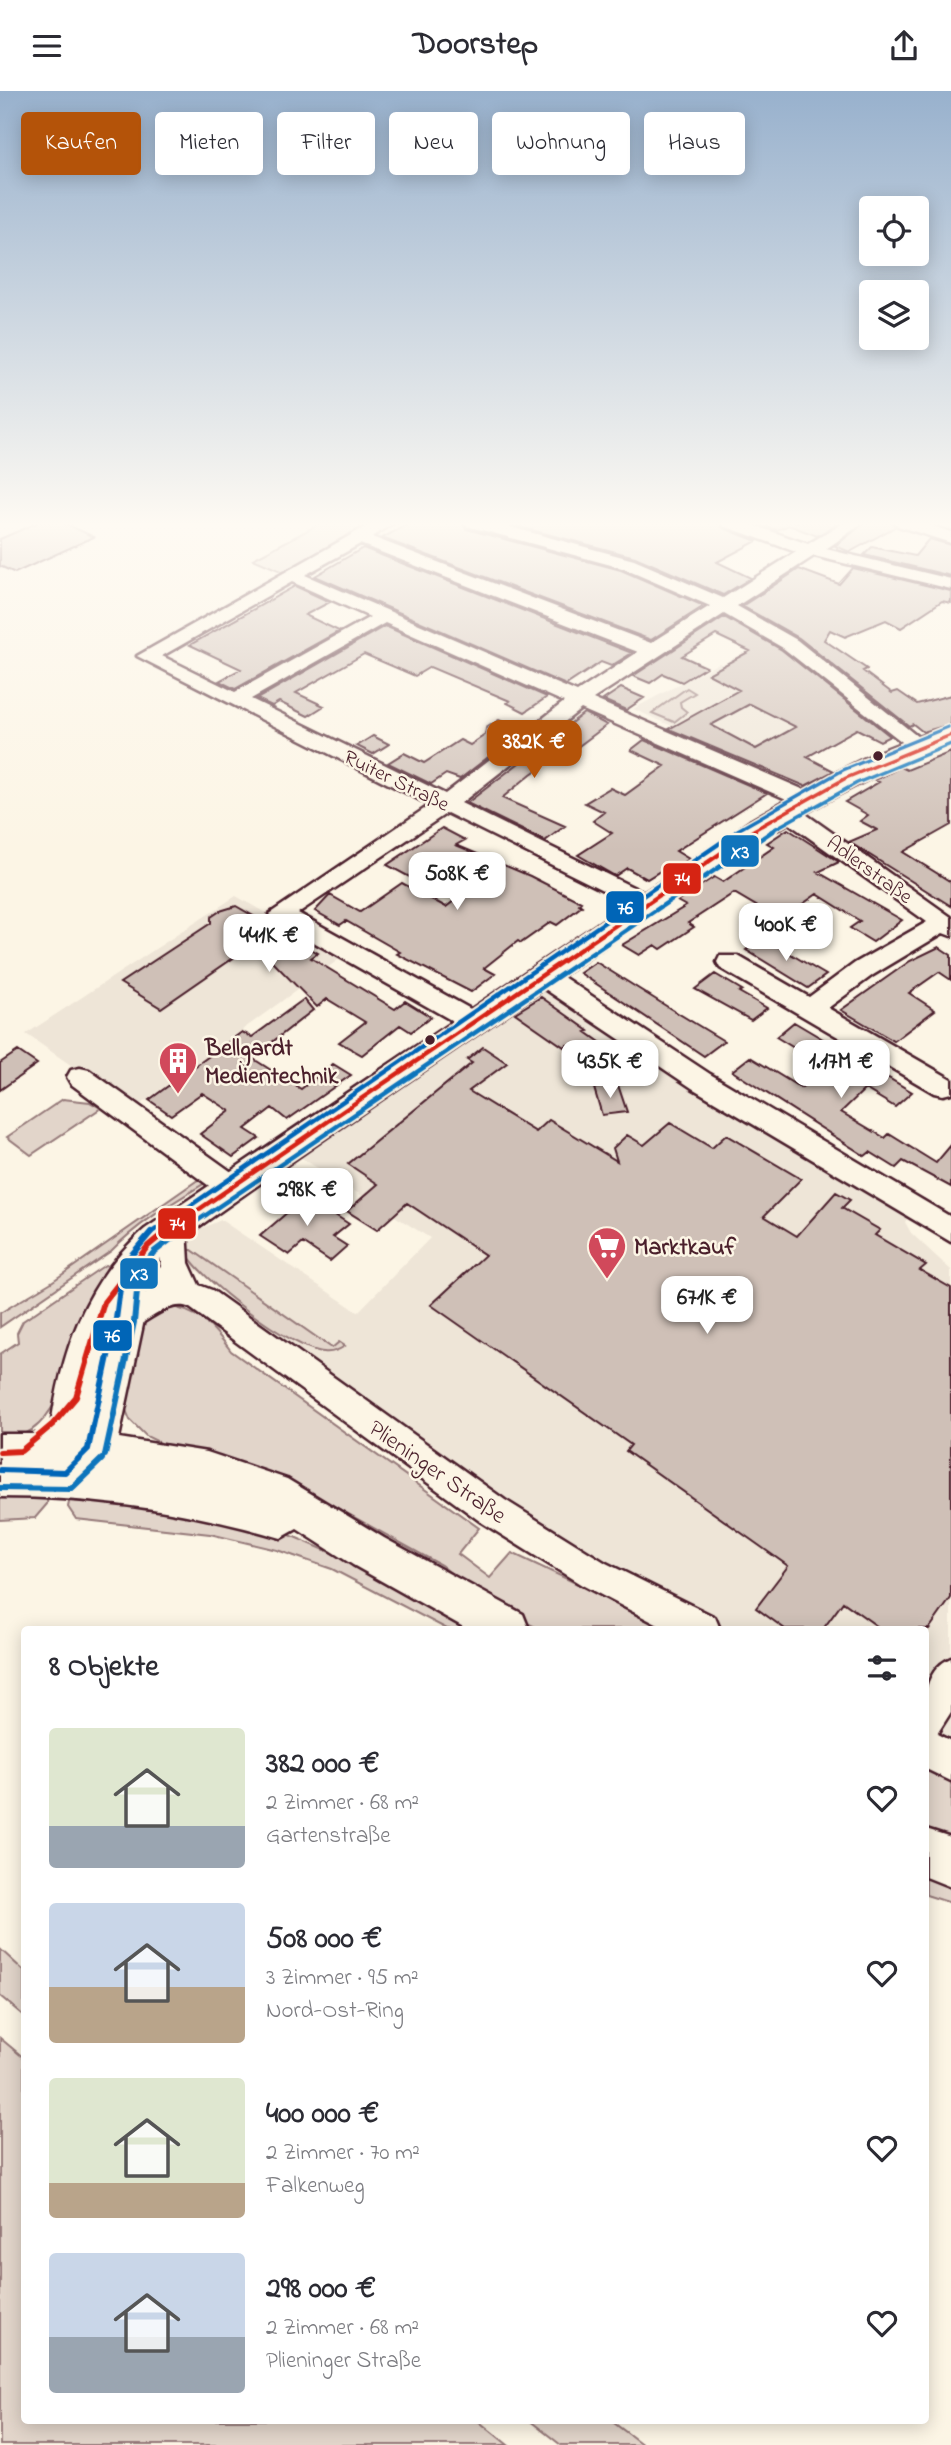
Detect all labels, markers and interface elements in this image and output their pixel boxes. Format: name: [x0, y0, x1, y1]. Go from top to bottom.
text: Doorstep: [413, 22, 538, 69]
icon: menu: [28, 27, 66, 65]
icon: share: [885, 27, 923, 65]
chip: Kaufen: [21, 112, 141, 175]
chip: Mieten: [155, 112, 263, 175]
chip: Filter: [277, 112, 375, 175]
chip: Neu: [389, 112, 478, 175]
chip: Wohnung: [492, 112, 630, 175]
chip: Haus: [644, 112, 745, 175]
map controls: [859, 196, 929, 350]
button: locate: [859, 196, 929, 266]
button: layers: [859, 280, 929, 350]
pin: 382K €: [477, 721, 591, 780]
text: 382K €: [503, 726, 565, 759]
street label: Ruiter Straße: [338, 743, 455, 821]
unlabelled marker: [871, 749, 885, 763]
street label: Adlerstraße: [819, 829, 919, 913]
line badge: X3: [720, 834, 760, 868]
text: X3: [731, 840, 750, 867]
pin: 508K €: [400, 853, 514, 912]
text: 508K €: [425, 858, 489, 891]
line badge: 74: [662, 862, 702, 895]
text: 74: [674, 867, 690, 894]
line badge: 76: [605, 890, 645, 924]
text: 76: [617, 896, 634, 923]
pin: 400K €: [729, 903, 843, 963]
text: 400K €: [755, 909, 817, 942]
pin: 441K €: [212, 915, 326, 974]
text: 441K €: [239, 920, 299, 953]
place label: Bellgardt Medientechnik: [204, 1032, 339, 1095]
unlabelled marker: [423, 1033, 437, 1047]
building icon: Bellgardt Medientechnik: [157, 1040, 199, 1095]
pin: 435K €: [553, 1041, 667, 1100]
pin: 1.17M €: [776, 1041, 906, 1100]
text: 435K €: [577, 1046, 643, 1079]
text: 1.17M €: [809, 1046, 873, 1079]
pin: 298K €: [250, 1169, 364, 1228]
text: 298K €: [277, 1174, 337, 1207]
line badge: 74: [157, 1207, 197, 1240]
text: 74: [169, 1212, 185, 1239]
supermarket icon: Marktkauf: [586, 1225, 628, 1280]
place label: Marktkauf: [634, 1231, 737, 1266]
line badge: X3: [119, 1257, 159, 1290]
text: X3: [130, 1262, 149, 1289]
pin: 671K €: [650, 1277, 764, 1336]
text: 671K €: [677, 1282, 737, 1315]
line badge: 76: [92, 1319, 133, 1352]
text: 76: [104, 1324, 121, 1351]
street label: Plieninger Straße: [360, 1412, 513, 1534]
text: 8 Objekte: [49, 1646, 159, 1690]
icon: filters: [863, 1649, 901, 1687]
text: 382 000 €: [266, 1743, 379, 1787]
icon: home: [105, 1756, 189, 1840]
icon: heart: [863, 1779, 901, 1817]
text: 2 Zimmer · 68 m²: [266, 1787, 419, 1820]
text: Gartenstraße: [266, 1820, 391, 1853]
text: 508 000 €: [266, 1918, 382, 1962]
icon: home: [105, 1931, 189, 2015]
icon: heart: [863, 1954, 901, 1992]
text: 3 Zimmer · 95 m²: [266, 1962, 419, 1995]
text: Nord-Ost-Ring: [266, 1995, 404, 2028]
text: 400 000 €: [266, 2093, 379, 2137]
icon: home: [105, 2106, 189, 2190]
icon: heart: [863, 2129, 901, 2167]
text: 2 Zimmer · 70 m²: [266, 2137, 420, 2170]
text: Falkenweg: [266, 2170, 365, 2203]
text: 298 000 €: [266, 2268, 376, 2312]
icon: home: [105, 2281, 189, 2365]
icon: heart: [863, 2304, 901, 2342]
text: 2 Zimmer · 68 m²: [266, 2312, 419, 2345]
text: Plieninger Straße: [266, 2345, 421, 2378]

